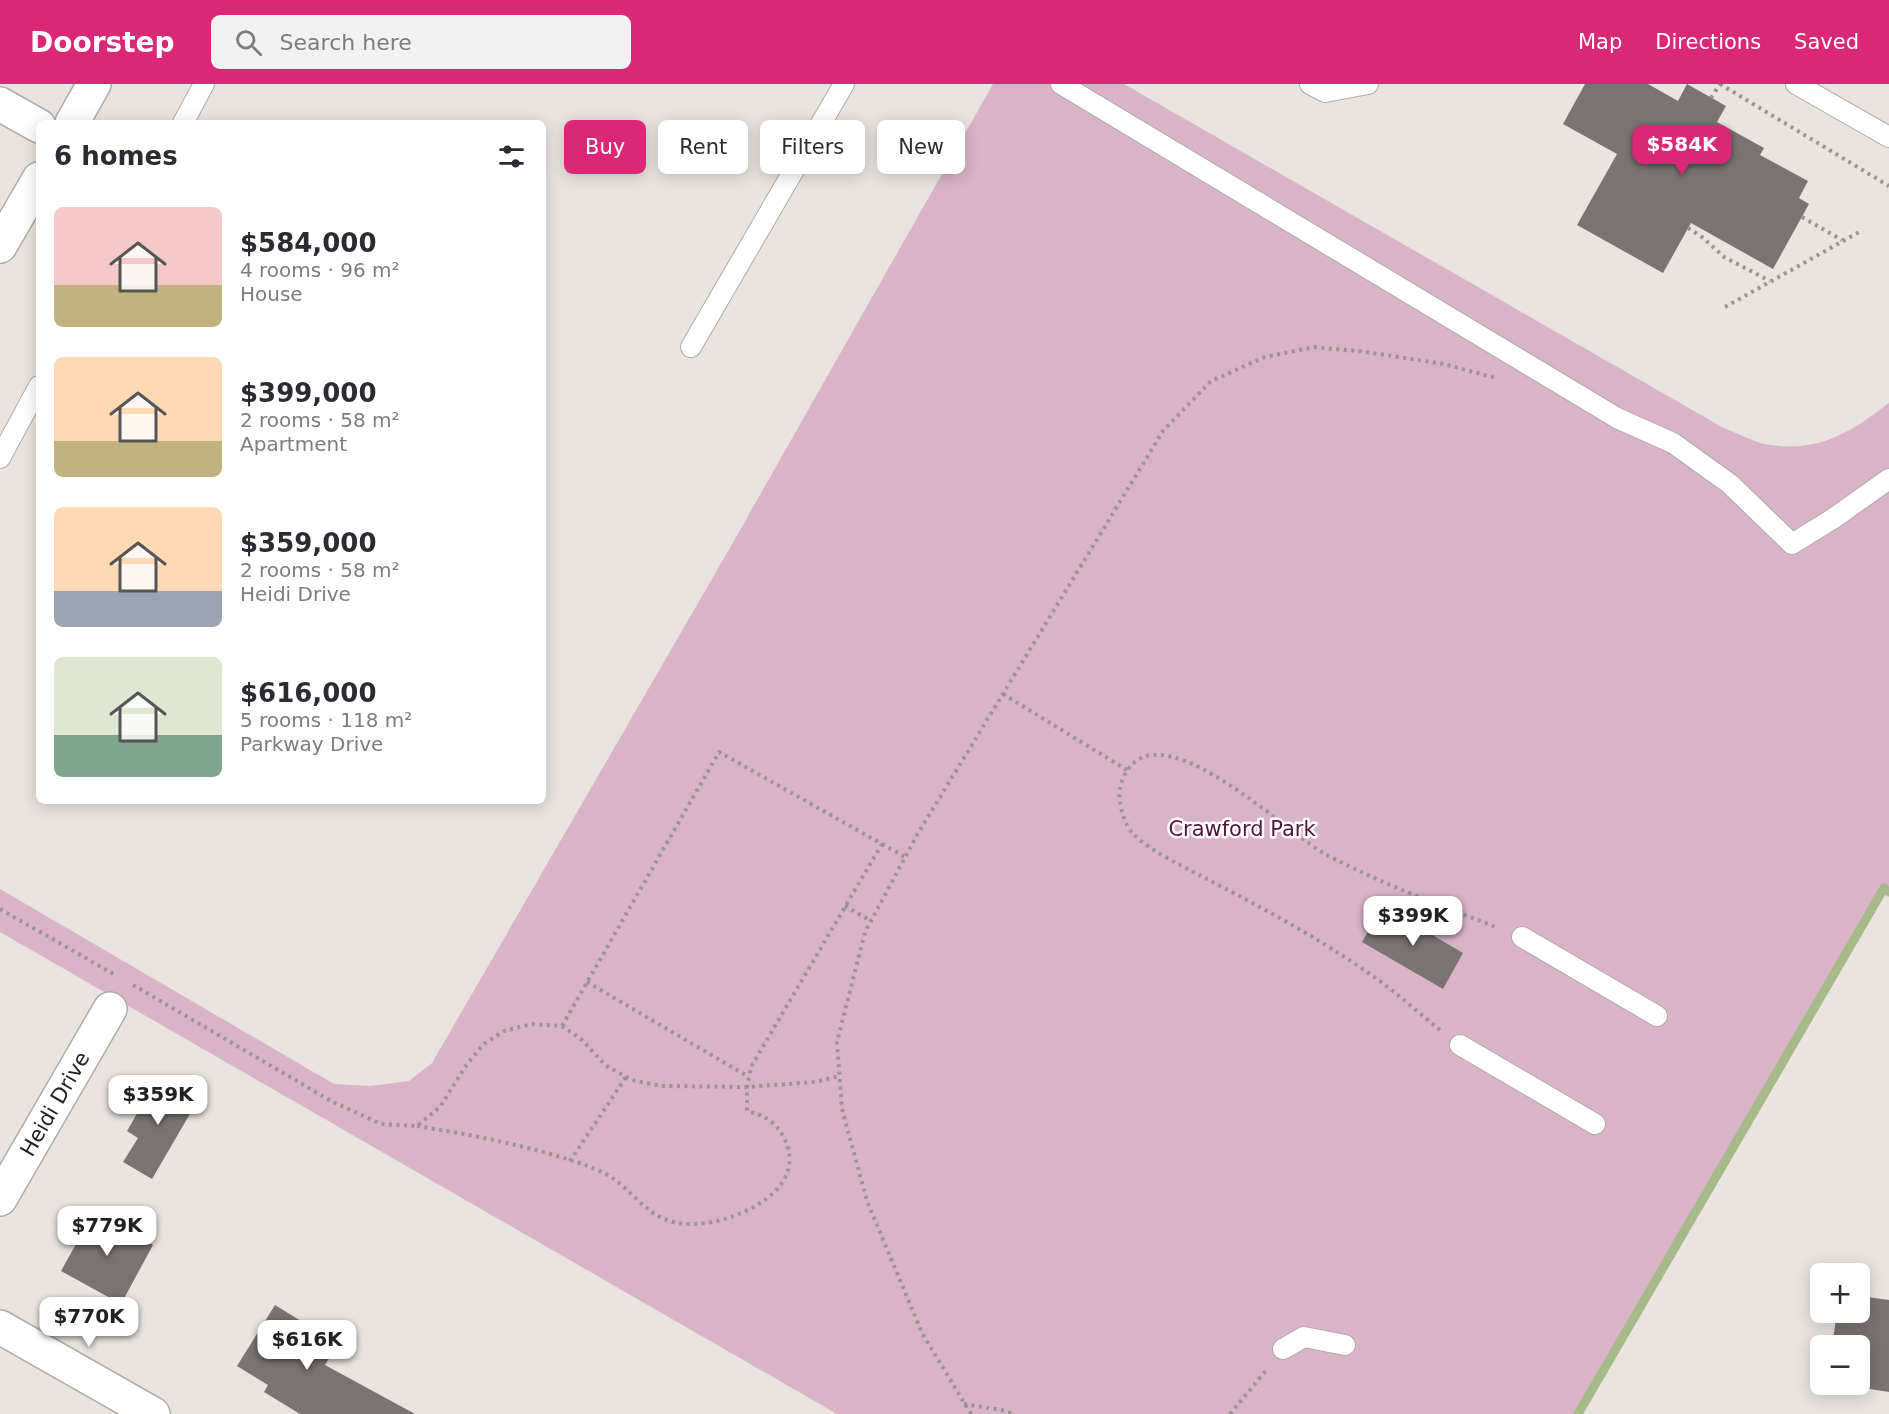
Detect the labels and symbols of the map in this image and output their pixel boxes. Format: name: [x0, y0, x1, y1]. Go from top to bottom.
pin: $584K: [1640, 125, 1724, 176]
park label: Crawford Park: [1168, 817, 1316, 841]
pin: $399K: [1371, 896, 1455, 947]
street label: Heidi Drive: [16, 1048, 94, 1160]
pin: $359K: [116, 1075, 200, 1126]
pin: $779K: [65, 1206, 149, 1257]
pin: $770K: [47, 1297, 131, 1348]
pin: $616K: [265, 1320, 349, 1371]

